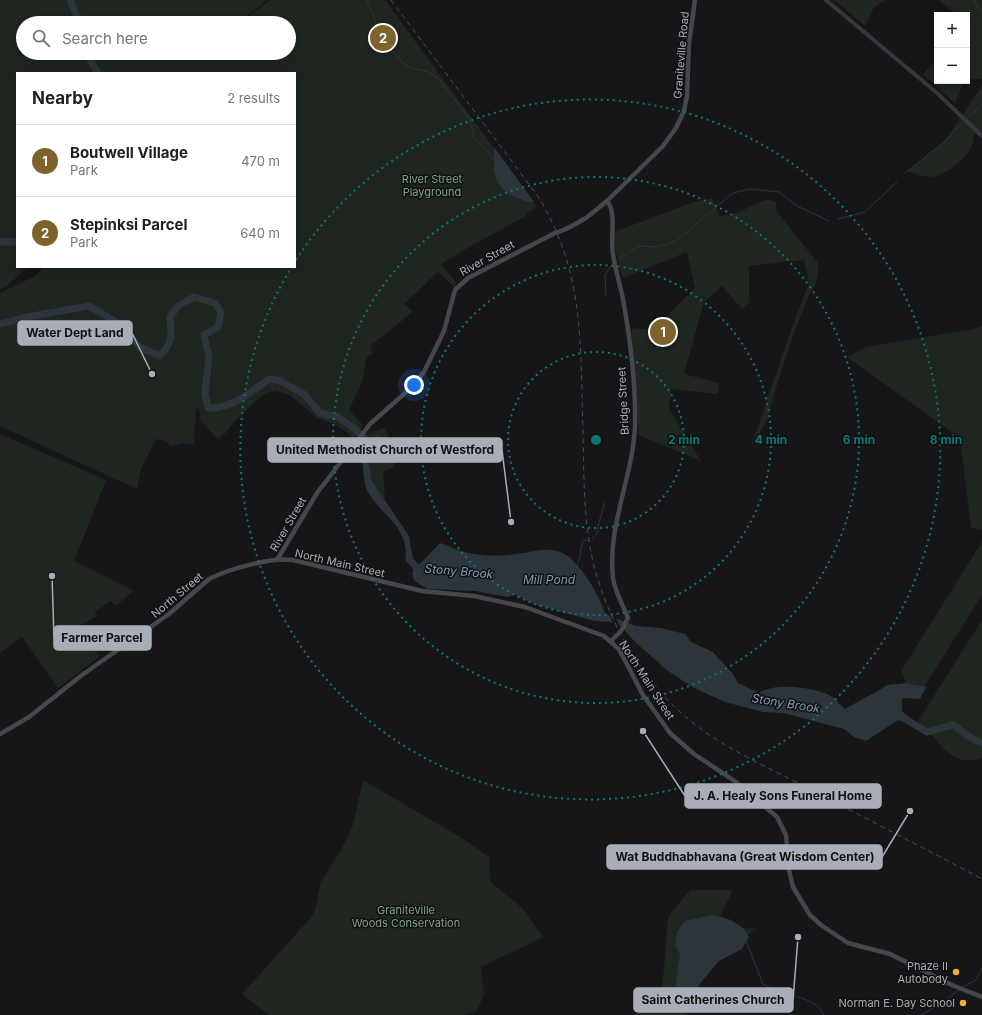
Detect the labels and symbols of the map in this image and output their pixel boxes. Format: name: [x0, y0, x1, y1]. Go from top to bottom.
street label: Graniteville Road: [670, 11, 692, 99]
pin: 2: [370, 23, 396, 53]
park label: River Street Playground: [402, 172, 463, 199]
street label: River Street: [457, 237, 517, 279]
pin: 1: [650, 317, 676, 347]
callout: Water Dept Land: [18, 321, 132, 345]
text: Water Dept Land: [26, 325, 124, 340]
street label: Bridge Street: [614, 366, 632, 435]
your location: [404, 375, 424, 395]
text: 2 min: [668, 432, 700, 447]
text: 4 min: [755, 432, 787, 447]
text: 6 min: [843, 432, 875, 447]
text: 8 min: [930, 432, 962, 447]
centre of rings: [589, 433, 603, 447]
callout: United Methodist Church of Westford: [268, 438, 502, 462]
text: United Methodist Church of Westford: [276, 442, 494, 457]
street label: River Street: [267, 494, 309, 554]
street label: North Main Street: [294, 546, 387, 580]
water label: Stony Brook: [424, 561, 494, 582]
street label: North Street: [148, 569, 206, 621]
water label: Mill Pond: [523, 572, 576, 587]
callout: Farmer Parcel: [54, 626, 151, 650]
text: Farmer Parcel: [61, 630, 143, 645]
street label: North Main Street: [616, 638, 678, 723]
water label: Stony Brook: [751, 690, 822, 716]
callout: J. A. Healy Sons Funeral Home: [685, 784, 881, 808]
text: J. A. Healy Sons Funeral Home: [694, 788, 872, 803]
callout: Wat Buddhabhavana (Great Wisdom Center): [607, 845, 882, 869]
text: Wat Buddhabhavana (Great Wisdom Center): [615, 849, 875, 864]
park label: Graniteville Woods Conservation: [352, 903, 460, 930]
place label: Phaze II Autobody: [898, 959, 948, 986]
marker: Phaze II Autobody: [951, 967, 961, 977]
callout: Saint Catherines Church: [634, 988, 793, 1012]
text: Saint Catherines Church: [641, 992, 785, 1007]
place label: Norman E. Day School: [839, 996, 955, 1010]
marker: Norman E. Day School: [958, 998, 968, 1008]

